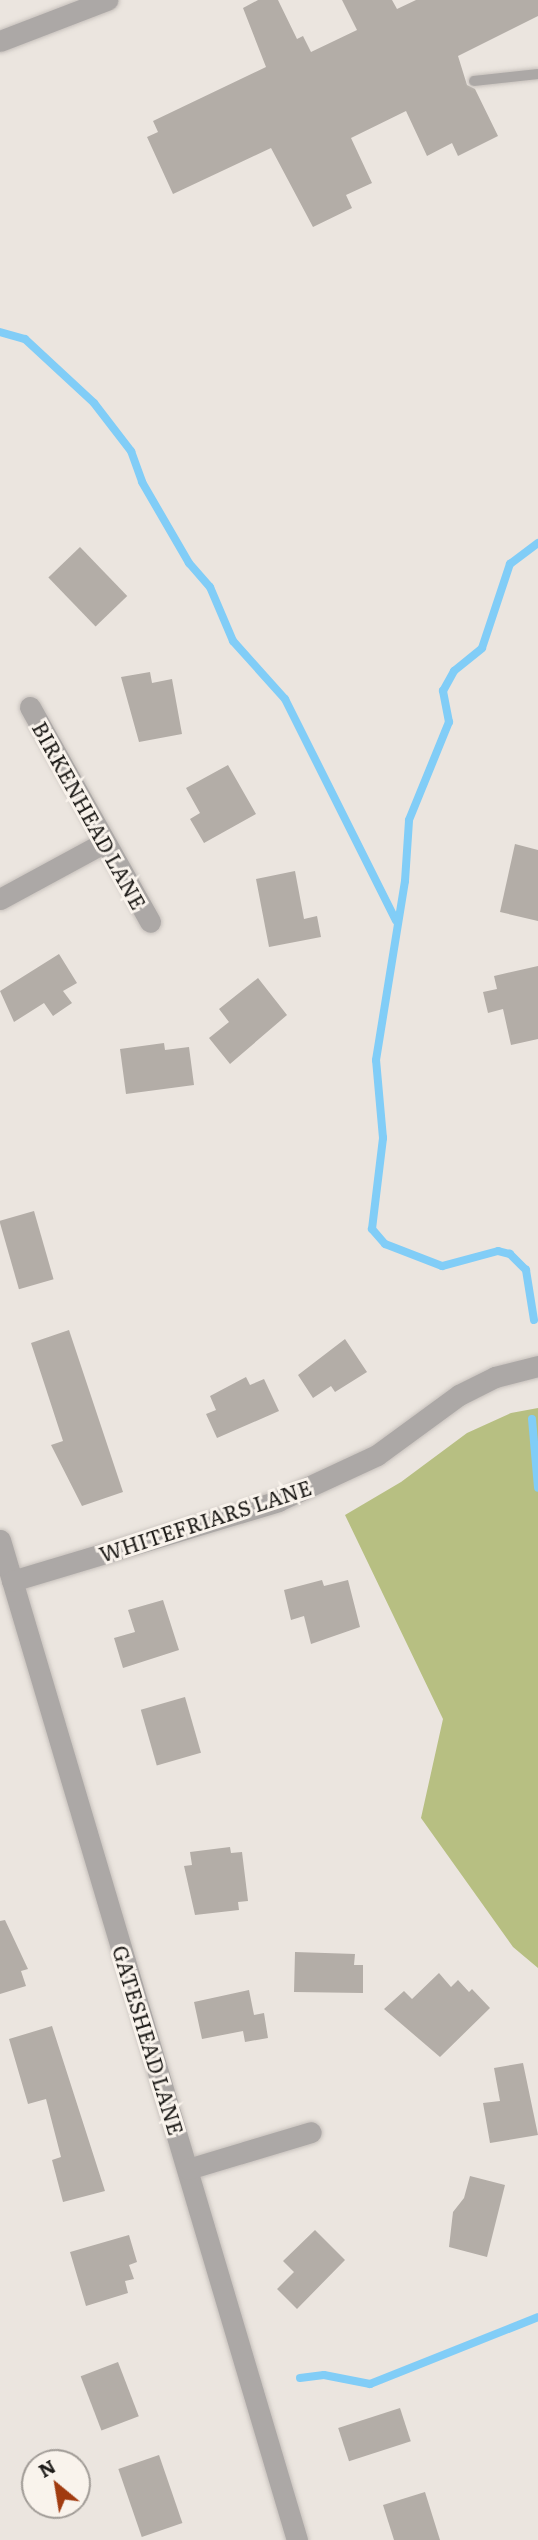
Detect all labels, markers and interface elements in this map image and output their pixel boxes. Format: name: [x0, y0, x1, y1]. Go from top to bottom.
street label: BIRKENHEAD LANE: [28, 717, 152, 913]
street label: WHITEFRIARS LANE: [96, 1474, 314, 1566]
street label: GATESHEAD LANE: [108, 1942, 190, 2138]
north arrow: [21, 2449, 91, 2519]
text: N: [33, 2451, 60, 2484]

